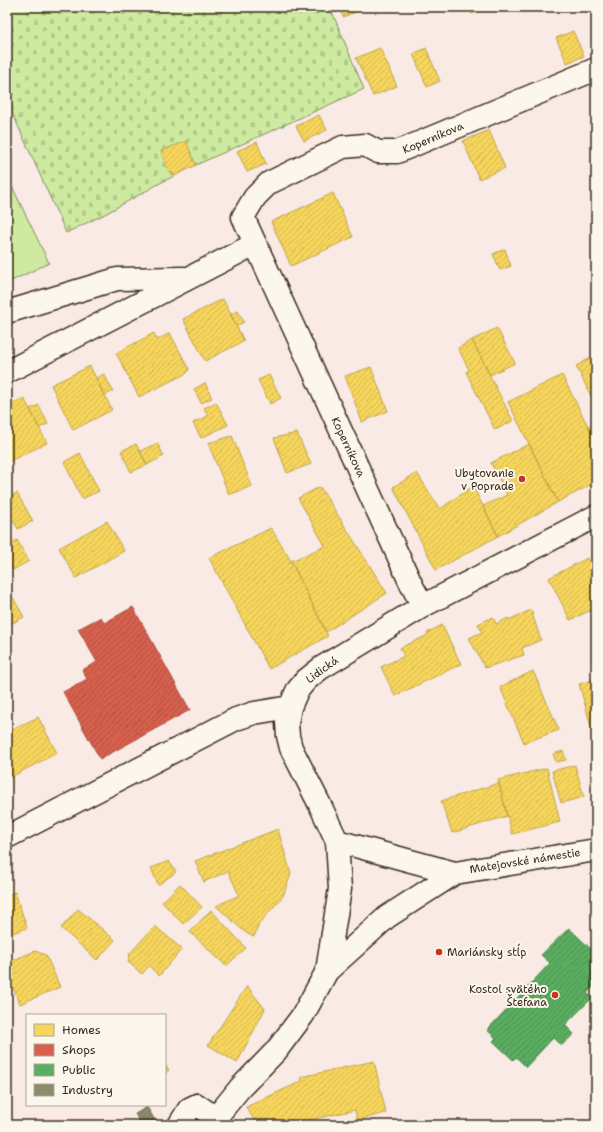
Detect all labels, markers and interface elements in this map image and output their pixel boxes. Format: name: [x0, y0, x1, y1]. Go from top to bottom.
street label: Koperníkova: [400, 118, 466, 158]
street label: Koperníkova: [328, 414, 369, 480]
place label: Ubytovanie v Poprade: [455, 466, 514, 494]
marker: Ubytovanie v Poprade: [517, 474, 527, 484]
street label: Lidická: [303, 653, 341, 687]
street label: Matejovské námestie: [468, 845, 582, 877]
place label: Mariánsky stĺp: [447, 943, 526, 960]
marker: Mariánsky stĺp: [434, 947, 444, 957]
place label: Kostol svätého Štefana: [469, 982, 547, 1010]
marker: Kostol svätého Štefana: [550, 990, 560, 1000]
legend: [26, 1014, 166, 1106]
text: Homes: [62, 1022, 101, 1038]
text: Shops: [62, 1042, 96, 1058]
text: Public: [62, 1062, 96, 1078]
text: Industry: [62, 1082, 113, 1098]

